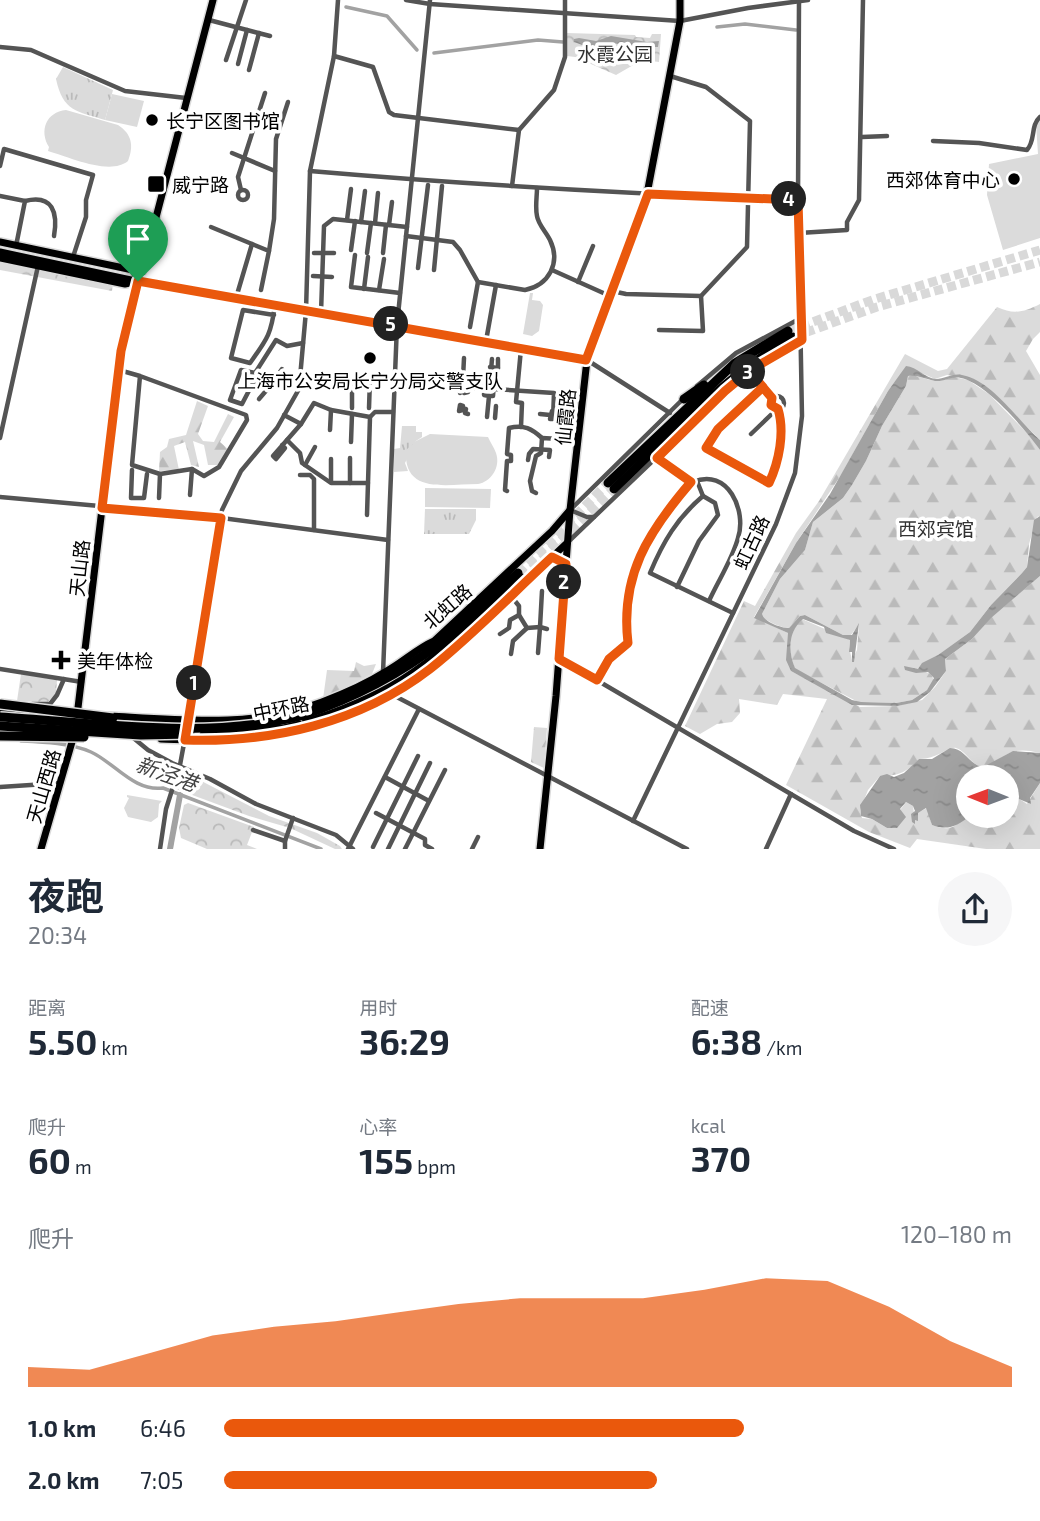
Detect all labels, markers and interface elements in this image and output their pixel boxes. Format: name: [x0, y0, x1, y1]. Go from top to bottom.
park label: 水霞公园: [577, 42, 653, 65]
place label: 长宁区图书馆: [166, 109, 280, 132]
marker: 长宁区图书馆: [144, 112, 160, 128]
place label: 西郊体育中心: [886, 168, 1000, 191]
marker: 西郊体育中心: [1006, 171, 1022, 187]
place label: 威宁路: [172, 173, 229, 196]
marker: 威宁路: [146, 174, 166, 194]
pin: 4: [772, 182, 806, 216]
text: 4: [782, 187, 795, 210]
pin: [108, 209, 168, 281]
icon: arrive: [119, 220, 157, 258]
pin: 5: [374, 306, 408, 342]
text: 5: [385, 312, 396, 335]
marker: 上海市公安局长宁分局交警支队: [362, 350, 378, 366]
pin: 3: [730, 354, 766, 390]
text: 3: [742, 360, 753, 383]
place label: 上海市公安局长宁分局交警支队: [237, 369, 503, 392]
street label: 仙霞路: [551, 387, 579, 447]
street label: 虹古路: [729, 511, 773, 573]
park label: 西郊宾馆: [898, 517, 974, 540]
street label: 天山路: [65, 538, 93, 598]
pin: 2: [546, 564, 582, 600]
text: 2: [558, 570, 569, 593]
street label: 北虹路: [418, 579, 476, 633]
place label: 美年体检: [77, 649, 153, 672]
marker: 美年体检: [51, 650, 71, 670]
pin: 1: [176, 666, 212, 700]
text: 1: [189, 671, 198, 694]
street label: 中环路: [251, 691, 311, 725]
street label: 天山西路: [21, 746, 65, 826]
water label: 新泾港: [133, 750, 204, 797]
north arrow: [956, 765, 1018, 828]
map controls: [956, 765, 1019, 828]
text: 夜跑: [28, 872, 104, 918]
button: share: [938, 872, 1012, 946]
text: 20:34: [28, 921, 87, 949]
text: 距离: [28, 996, 66, 1019]
text: 用时: [359, 996, 397, 1019]
text: 配速: [691, 996, 729, 1019]
text: 5.50: [28, 1020, 97, 1062]
text: 36:29: [359, 1020, 450, 1062]
text: 6:38: [691, 1020, 762, 1062]
text: km: [97, 1036, 128, 1059]
text: /km: [762, 1036, 802, 1059]
text: kcal: [691, 1114, 725, 1137]
text: 爬升: [28, 1115, 66, 1138]
text: 心率: [359, 1115, 397, 1138]
text: 370: [691, 1137, 751, 1179]
text: 60: [28, 1139, 71, 1181]
text: 155: [359, 1139, 413, 1181]
text: m: [71, 1155, 92, 1178]
text: bpm: [413, 1155, 456, 1178]
text: 120–180 m: [901, 1220, 1012, 1248]
text: 爬升: [28, 1224, 74, 1252]
text: 1.0 km: [28, 1414, 96, 1442]
text: 6:46: [140, 1414, 186, 1442]
text: 2.0 km: [28, 1466, 100, 1494]
text: 7:05: [140, 1466, 183, 1494]

